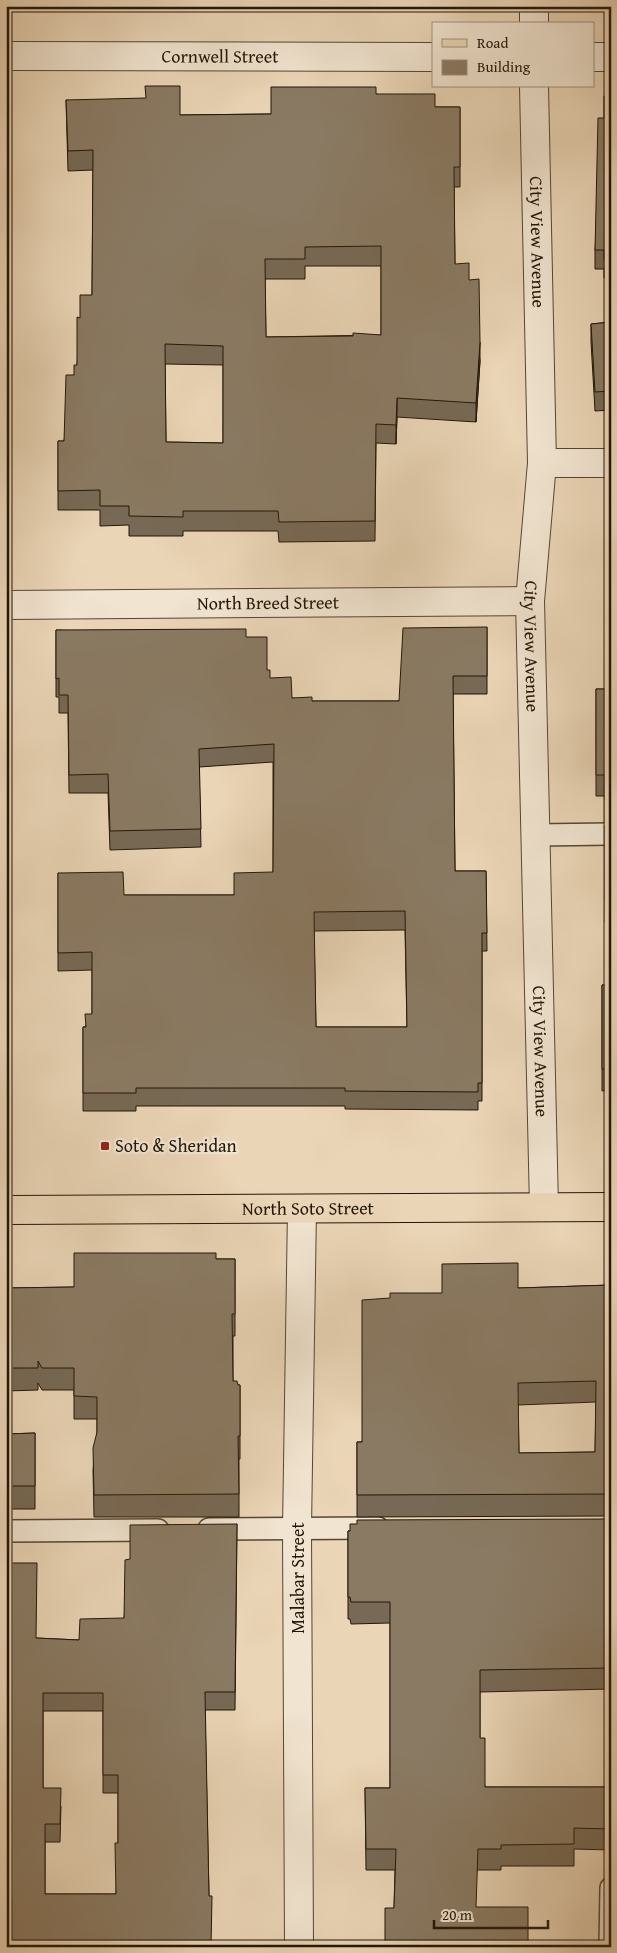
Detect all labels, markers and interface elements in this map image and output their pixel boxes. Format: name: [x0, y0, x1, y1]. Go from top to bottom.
legend: [432, 22, 594, 88]
text: Road: [477, 32, 508, 53]
street label: Cornwell Street: [161, 42, 279, 70]
text: Building: [477, 56, 531, 77]
street label: City View Avenue: [523, 176, 553, 308]
street label: City View Avenue: [517, 580, 547, 712]
street label: North Breed Street: [197, 588, 340, 617]
street label: City View Avenue: [526, 985, 556, 1117]
place label: Soto & Sheridan: [115, 1132, 237, 1159]
marker: Soto & Sheridan: [99, 1140, 111, 1152]
street label: North Soto Street: [242, 1194, 375, 1222]
street label: Malabar Street: [284, 1522, 311, 1634]
scale bar: [434, 1898, 548, 1930]
text: 20 m: [442, 1904, 473, 1925]

